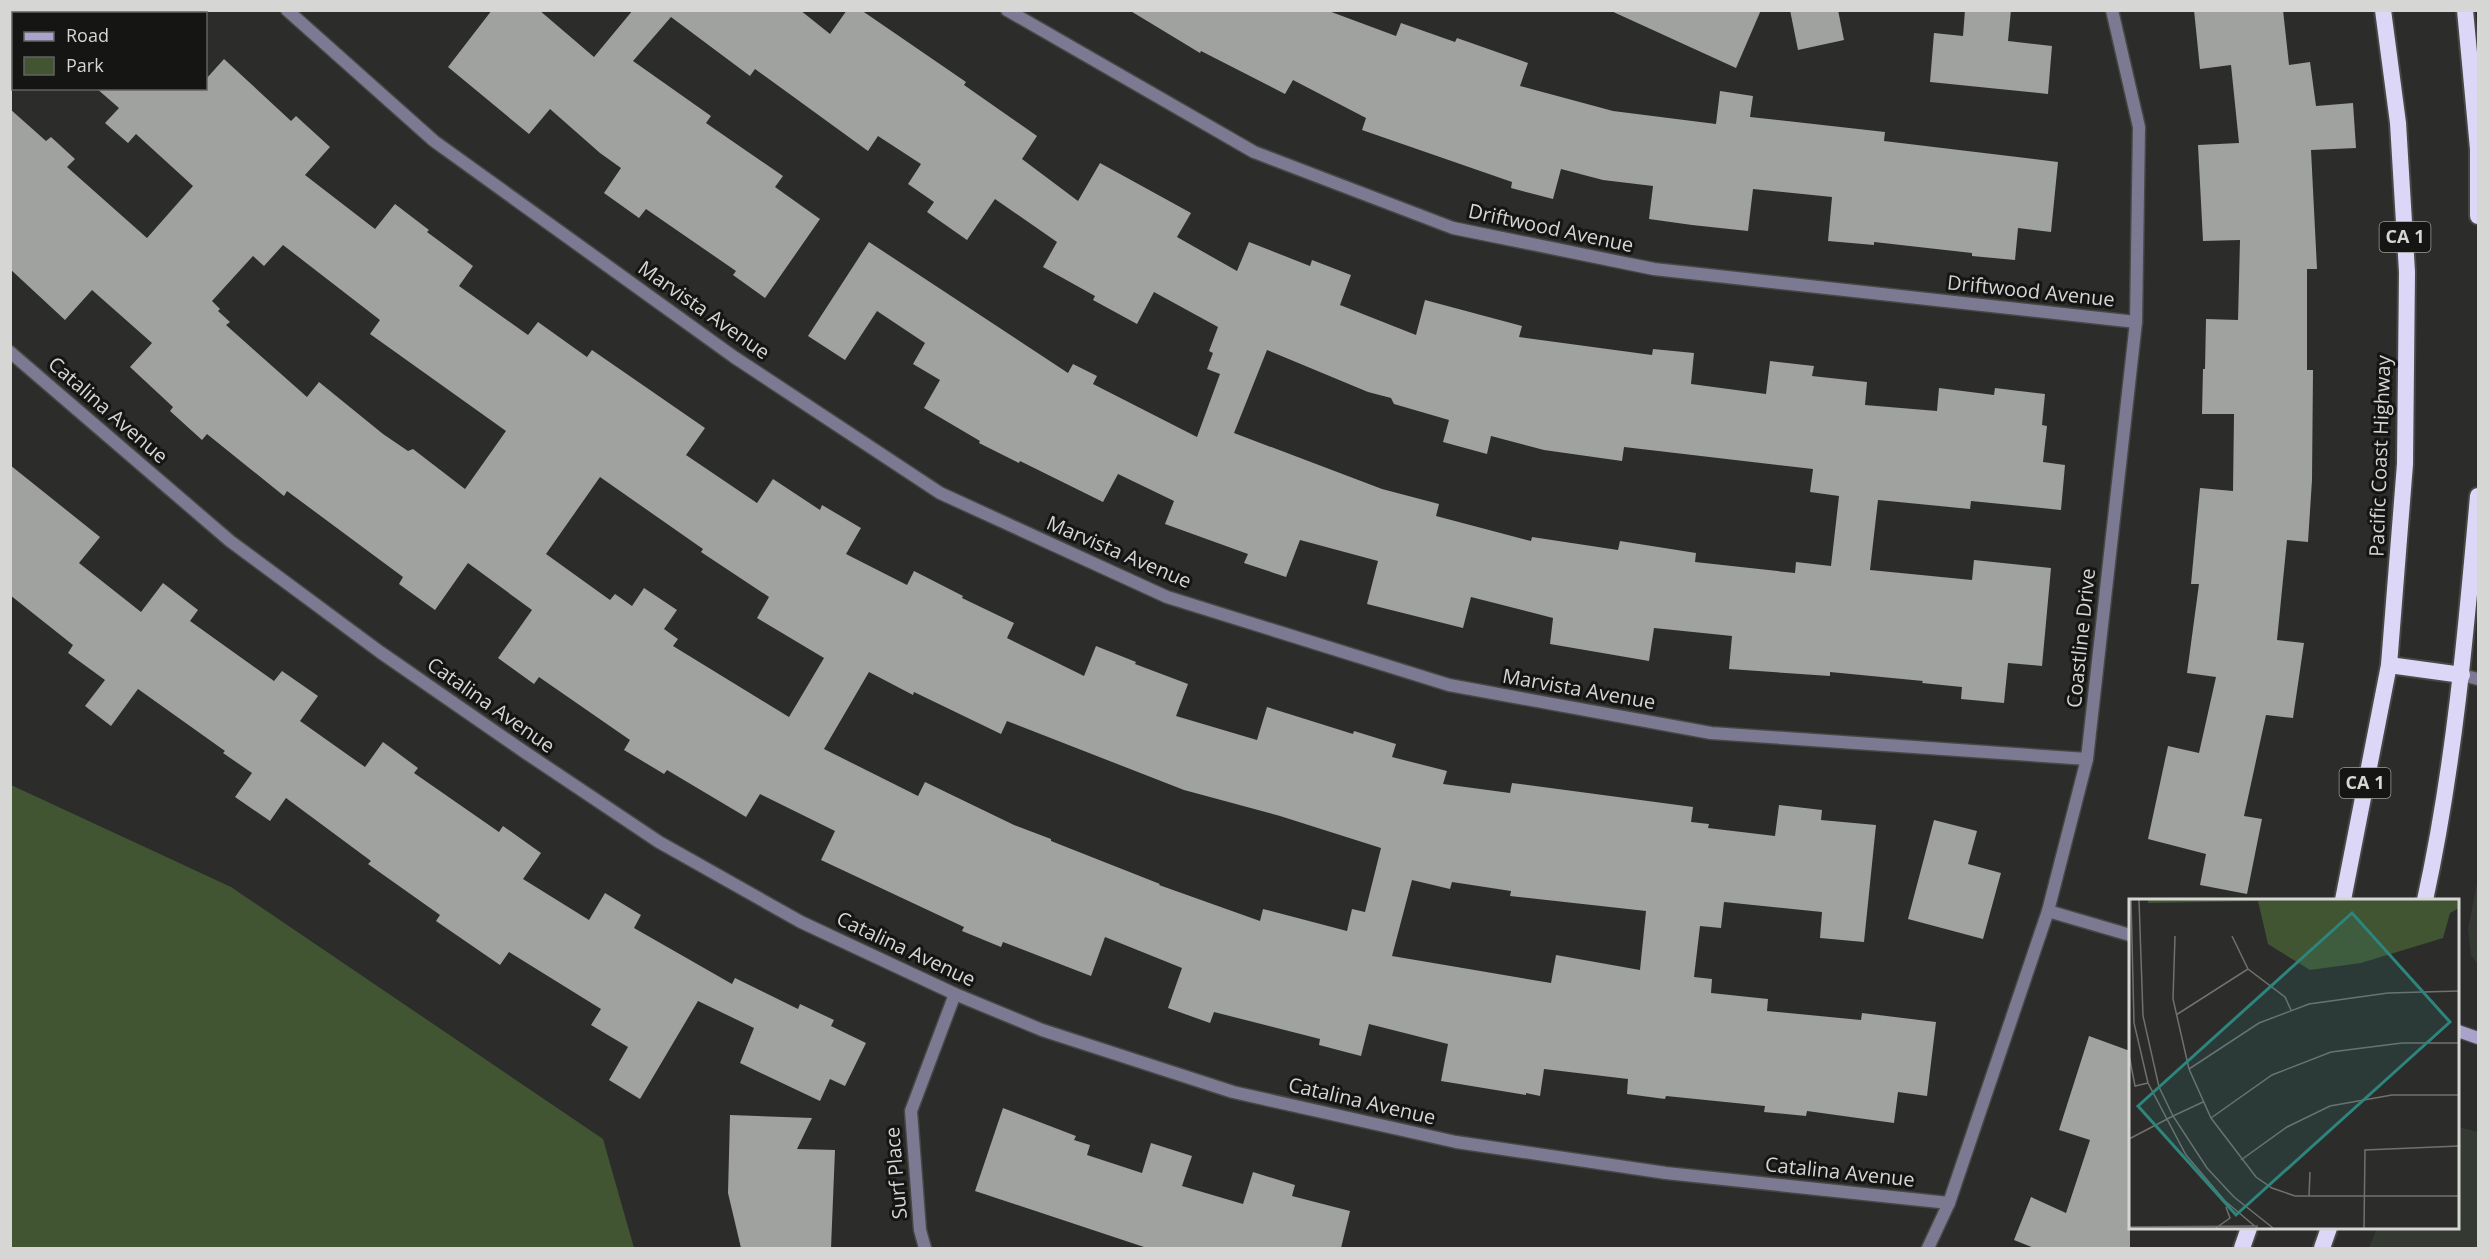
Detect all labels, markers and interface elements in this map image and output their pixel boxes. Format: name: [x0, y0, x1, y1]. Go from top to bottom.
legend: [12, 12, 207, 90]
text: Road: [66, 23, 109, 47]
text: Park: [66, 53, 104, 77]
street label: Driftwood Avenue: [1466, 197, 1636, 258]
road number: CA 1: [2380, 222, 2430, 252]
street label: Marvista Avenue: [633, 254, 775, 365]
street label: Driftwood Avenue: [1946, 268, 2116, 313]
street label: Catalina Avenue: [43, 350, 174, 469]
street label: Pacific Coast Highway: [2362, 354, 2397, 557]
street label: Marvista Avenue: [1043, 509, 1196, 594]
street label: Coastline Drive: [2060, 567, 2101, 709]
street label: Catalina Avenue: [422, 650, 561, 759]
street label: Marvista Avenue: [1500, 662, 1658, 715]
road number: CA 1: [2340, 768, 2390, 798]
inset map: [2129, 899, 2459, 1229]
street label: Catalina Avenue: [832, 905, 980, 993]
street label: Catalina Avenue: [1286, 1070, 1438, 1131]
street label: Surf Place: [878, 1126, 913, 1220]
street label: Catalina Avenue: [1764, 1150, 1916, 1193]

